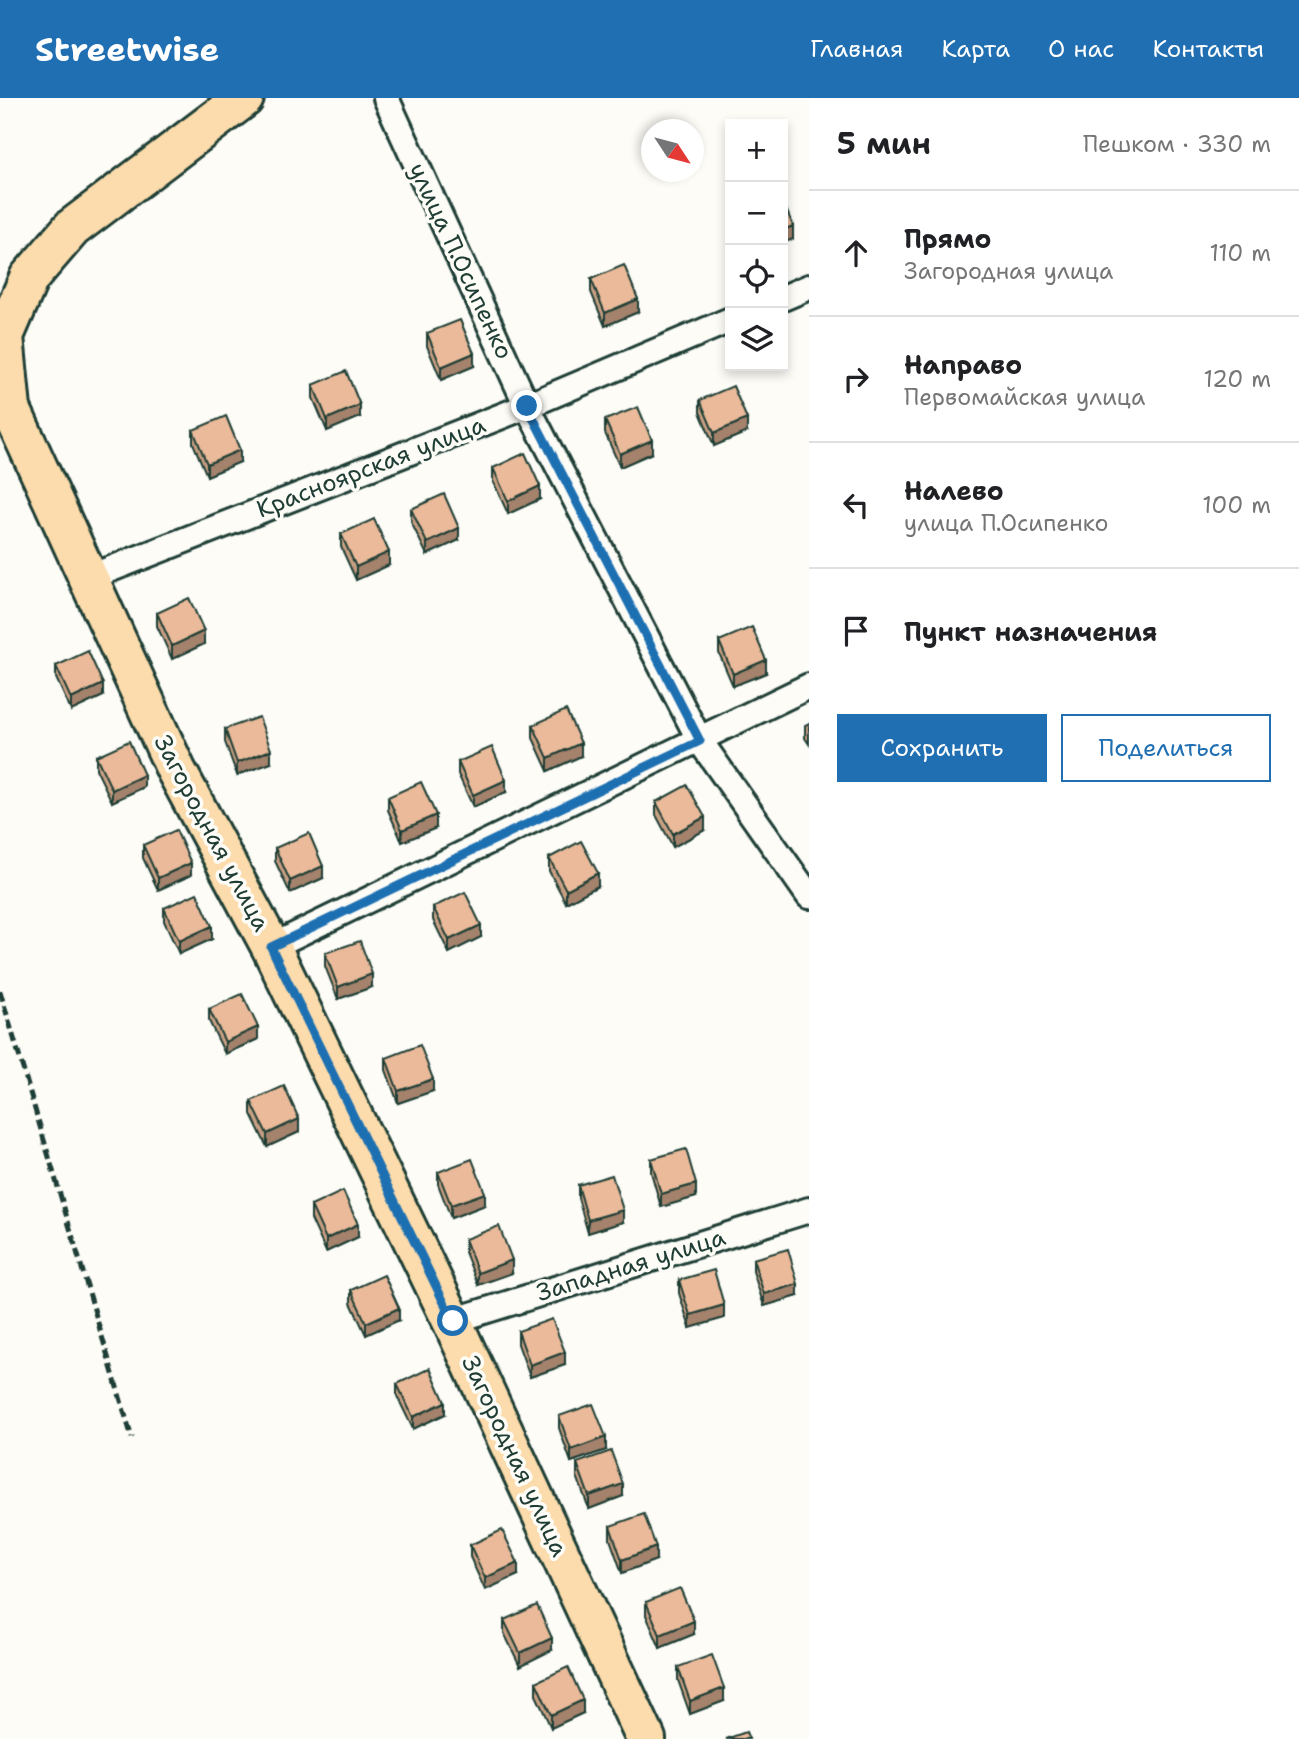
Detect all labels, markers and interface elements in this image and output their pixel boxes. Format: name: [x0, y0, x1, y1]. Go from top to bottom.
text: Streetwise: [35, 27, 219, 72]
text: Главная: [810, 33, 903, 65]
text: Карта: [941, 33, 1010, 65]
text: О нас: [1048, 33, 1114, 65]
text: Контакты: [1152, 33, 1264, 65]
north arrow: [641, 119, 704, 182]
map controls: [725, 119, 788, 371]
button: +: [725, 119, 788, 182]
text: 5 мин: [837, 123, 931, 164]
text: Пешком · 330 m: [1083, 129, 1271, 159]
street label: улица П.Осипенко: [401, 158, 521, 364]
button: −: [725, 182, 788, 245]
text: Прямо: [904, 221, 992, 256]
icon: ahead: [837, 234, 875, 272]
text: 110 m: [1209, 238, 1271, 268]
button: locate: [725, 245, 788, 308]
text: Загородная улица: [904, 256, 1113, 286]
button: layers: [725, 308, 788, 371]
text: Направо: [904, 347, 1022, 382]
icon: right: [837, 360, 875, 398]
text: 120 m: [1203, 364, 1271, 394]
text: Первомайская улица: [904, 382, 1145, 412]
route end: [511, 390, 542, 421]
street label: Красноярская улица: [252, 409, 490, 525]
text: Налево: [904, 473, 1004, 508]
icon: left: [837, 486, 875, 524]
text: 100 m: [1202, 490, 1271, 520]
text: улица П.Осипенко: [904, 508, 1108, 538]
icon: arrive: [837, 612, 875, 650]
text: Пункт назначения: [904, 614, 1157, 649]
button: Сохранить: [837, 714, 1047, 782]
button: Поделиться: [1061, 714, 1271, 782]
street label: Загородная улица: [147, 729, 277, 937]
street label: Западная улица: [533, 1221, 729, 1309]
route start: [437, 1305, 468, 1336]
street label: Загородная улица: [454, 1350, 576, 1562]

